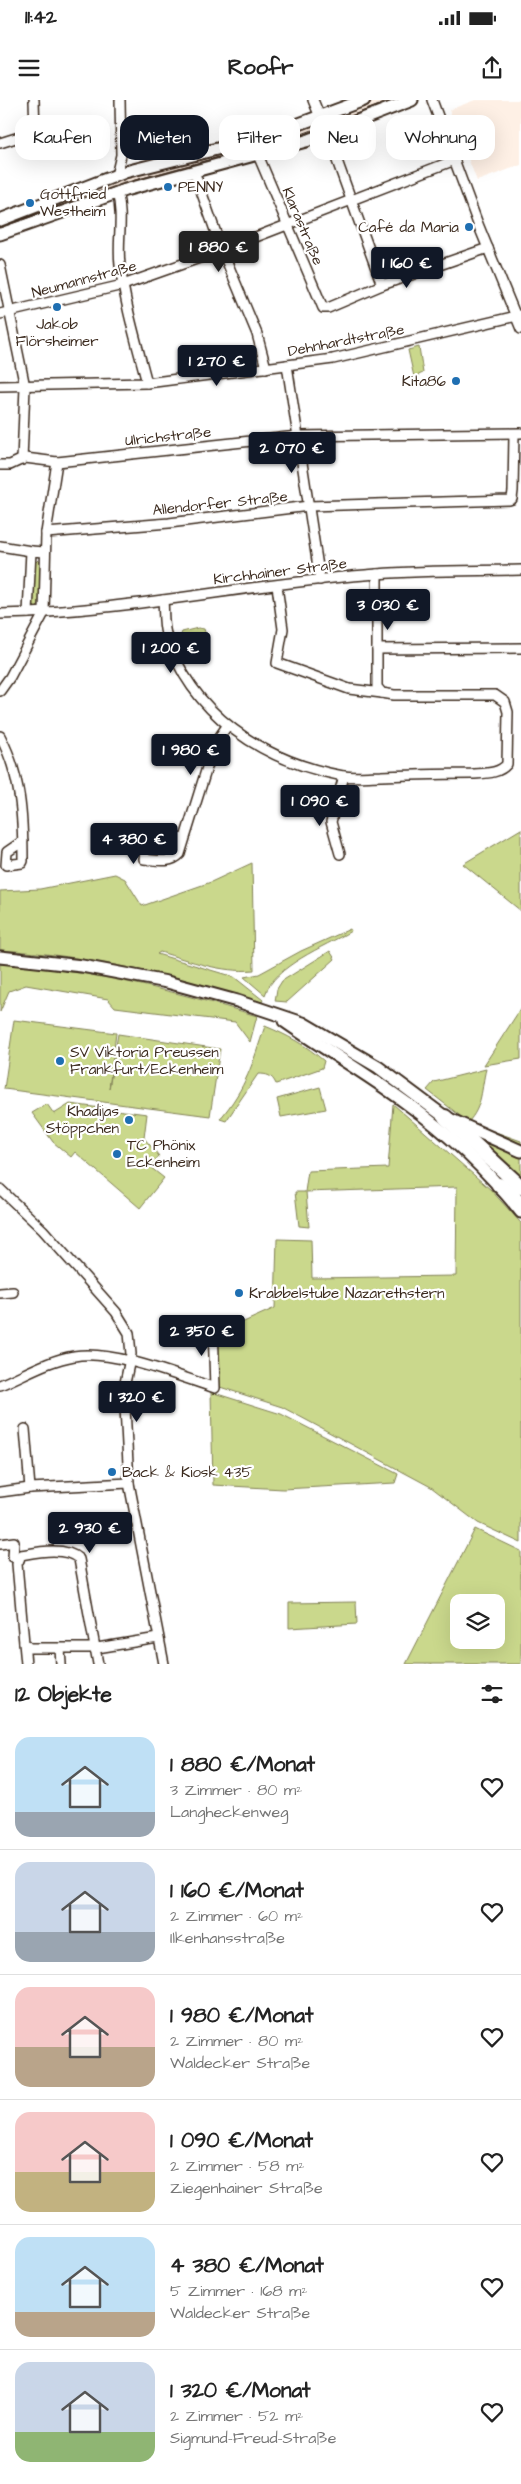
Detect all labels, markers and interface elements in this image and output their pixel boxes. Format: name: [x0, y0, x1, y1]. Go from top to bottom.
text: 11:42: [25, 4, 57, 31]
text: Roofr: [228, 52, 293, 83]
icon: menu: [15, 54, 43, 82]
icon: share: [478, 54, 506, 82]
chip: Kaufen: [15, 115, 110, 160]
chip: Mieten: [120, 115, 209, 160]
chip: Filter: [219, 115, 300, 160]
chip: Neu: [310, 115, 376, 160]
chip: Wohnung: [386, 115, 495, 160]
place label: PENNY: [178, 177, 223, 198]
marker: PENNY: [162, 181, 174, 193]
place label: Gottfried Westheim: [40, 184, 107, 222]
street label: Klarastraße: [277, 184, 328, 269]
marker: Gottfried Westheim: [24, 197, 36, 209]
place label: Café da Maria: [358, 217, 459, 238]
marker: Café da Maria: [463, 221, 475, 233]
pin: 1 880 €: [173, 230, 265, 273]
text: 1 880 €: [190, 236, 248, 258]
pin: 1 160 €: [361, 246, 453, 289]
text: 1 160 €: [382, 252, 432, 274]
street label: Neumannstraße: [29, 255, 139, 304]
marker: Jakob Flörsheimer: [51, 301, 63, 313]
place label: Jakob Flörsheimer: [16, 314, 98, 352]
street label: Dehnhardtstraße: [286, 319, 406, 362]
pin: 1 270 €: [171, 344, 263, 387]
text: 1 270 €: [189, 350, 245, 372]
place label: Kita86: [402, 371, 447, 392]
marker: Kita86: [450, 375, 462, 387]
street label: Ulrichstraße: [124, 422, 212, 451]
pin: 2 070 €: [246, 432, 338, 474]
text: 2 070 €: [260, 437, 324, 459]
street label: Allendorfer Straße: [151, 486, 289, 521]
street label: Kirchhainer Straße: [212, 553, 348, 590]
pin: 3 030 €: [342, 588, 434, 631]
text: 3 030 €: [357, 594, 419, 616]
pin: 1 200 €: [125, 632, 217, 674]
text: 1 200 €: [143, 637, 199, 659]
pin: 1 980 €: [145, 734, 237, 776]
text: 1 980 €: [162, 739, 220, 761]
pin: 1 090 €: [274, 784, 366, 827]
text: 1 090 €: [292, 790, 348, 812]
pin: 4 380 €: [88, 822, 180, 865]
text: 4 380 €: [101, 828, 167, 850]
place label: SV Viktoria Preussen Frankfurt/Eckenheim: [70, 1042, 224, 1080]
marker: SV Viktoria Preussen Frankfurt/Eckenheim: [54, 1055, 66, 1067]
place label: Khadijas Stöppchen: [46, 1101, 119, 1139]
marker: Khadijas Stöppchen: [123, 1114, 135, 1126]
place label: TC Phönix Eckenheim: [127, 1135, 200, 1173]
marker: TC Phönix Eckenheim: [111, 1148, 123, 1160]
place label: Krabbelstube Nazarethstern: [249, 1283, 445, 1304]
marker: Krabbelstube Nazarethstern: [233, 1287, 245, 1299]
pin: 2 350 €: [156, 1314, 248, 1357]
text: 2 350 €: [170, 1320, 234, 1342]
pin: 1 320 €: [91, 1380, 183, 1423]
text: 1 320 €: [110, 1386, 164, 1408]
place label: Back & Kiosk 435: [122, 1462, 252, 1483]
marker: Back & Kiosk 435: [106, 1466, 118, 1478]
pin: 2 930 €: [44, 1512, 136, 1554]
text: 2 930 €: [59, 1517, 121, 1539]
map controls: [450, 1594, 505, 1649]
button: layers: [450, 1594, 505, 1649]
text: 12 Objekte: [15, 1680, 112, 1709]
icon: filters: [478, 1680, 506, 1708]
text: 1 880 €/Monat: [170, 1750, 315, 1779]
icon: home: [55, 1757, 115, 1817]
icon: heart: [478, 1773, 506, 1801]
text: 3 Zimmer · 80 m²: [170, 1779, 302, 1801]
text: Langheckenweg: [170, 1801, 289, 1823]
text: 1 160 €/Monat: [170, 1876, 304, 1905]
icon: home: [55, 1882, 115, 1942]
icon: heart: [478, 1898, 506, 1926]
text: 2 Zimmer · 60 m²: [170, 1905, 303, 1927]
text: Ilkenhansstraße: [170, 1927, 285, 1949]
text: 1 980 €/Monat: [170, 2001, 313, 2030]
icon: home: [55, 2007, 115, 2067]
icon: heart: [478, 2023, 506, 2051]
text: 2 Zimmer · 80 m²: [170, 2030, 303, 2052]
text: Waldecker Straße: [170, 2052, 310, 2074]
text: 1 090 €/Monat: [170, 2126, 313, 2155]
icon: home: [55, 2132, 115, 2192]
icon: heart: [478, 2148, 506, 2176]
text: 2 Zimmer · 58 m²: [170, 2155, 305, 2177]
text: Ziegenhainer Straße: [170, 2177, 323, 2199]
text: 4 380 €/Monat: [170, 2251, 324, 2280]
icon: home: [55, 2257, 115, 2317]
icon: heart: [478, 2273, 506, 2301]
text: 5 Zimmer · 168 m²: [170, 2280, 307, 2302]
text: Waldecker Straße: [170, 2302, 310, 2324]
text: 1 320 €/Monat: [170, 2376, 311, 2405]
icon: home: [55, 2382, 115, 2442]
icon: heart: [478, 2398, 506, 2426]
text: 2 Zimmer · 52 m²: [170, 2405, 303, 2427]
text: Sigmund-Freud-Straße: [170, 2427, 336, 2449]

